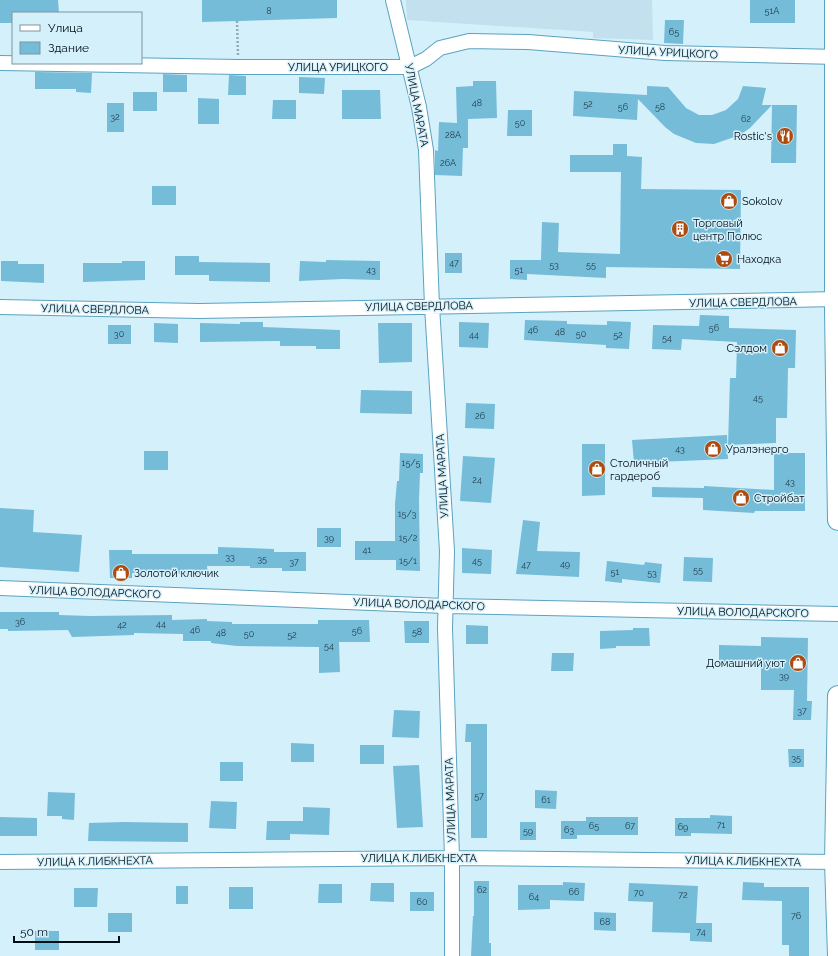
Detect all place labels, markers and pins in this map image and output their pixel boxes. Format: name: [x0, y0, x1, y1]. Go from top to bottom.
restaurant icon: Rostic's: [775, 126, 795, 146]
place label: Rostic's: [734, 130, 772, 143]
shop icon: Sokolov: [719, 191, 739, 211]
place label: Sokolov: [742, 195, 783, 208]
place label: Торговый центр Полюс: [693, 217, 762, 243]
building icon: Торговый центр Полюс: [670, 219, 690, 239]
supermarket icon: Находка: [714, 249, 734, 269]
place label: Находка: [737, 253, 781, 266]
shop icon: Сэлдом: [770, 338, 790, 358]
place label: Сэлдом: [726, 342, 767, 355]
shop icon: Уралэнерго: [703, 439, 723, 459]
place label: Уралэнерго: [726, 443, 789, 456]
place label: Столичный гардероб: [610, 457, 668, 483]
shop icon: Столичный гардероб: [587, 459, 607, 479]
shop icon: Стройбат: [731, 488, 751, 508]
place label: Стройбат: [754, 492, 805, 505]
shop icon: Золотой ключик: [111, 563, 131, 583]
place label: Золотой ключик: [134, 567, 219, 580]
shop icon: Домашний уют: [788, 653, 808, 673]
place label: Домашний уют: [706, 657, 786, 670]

